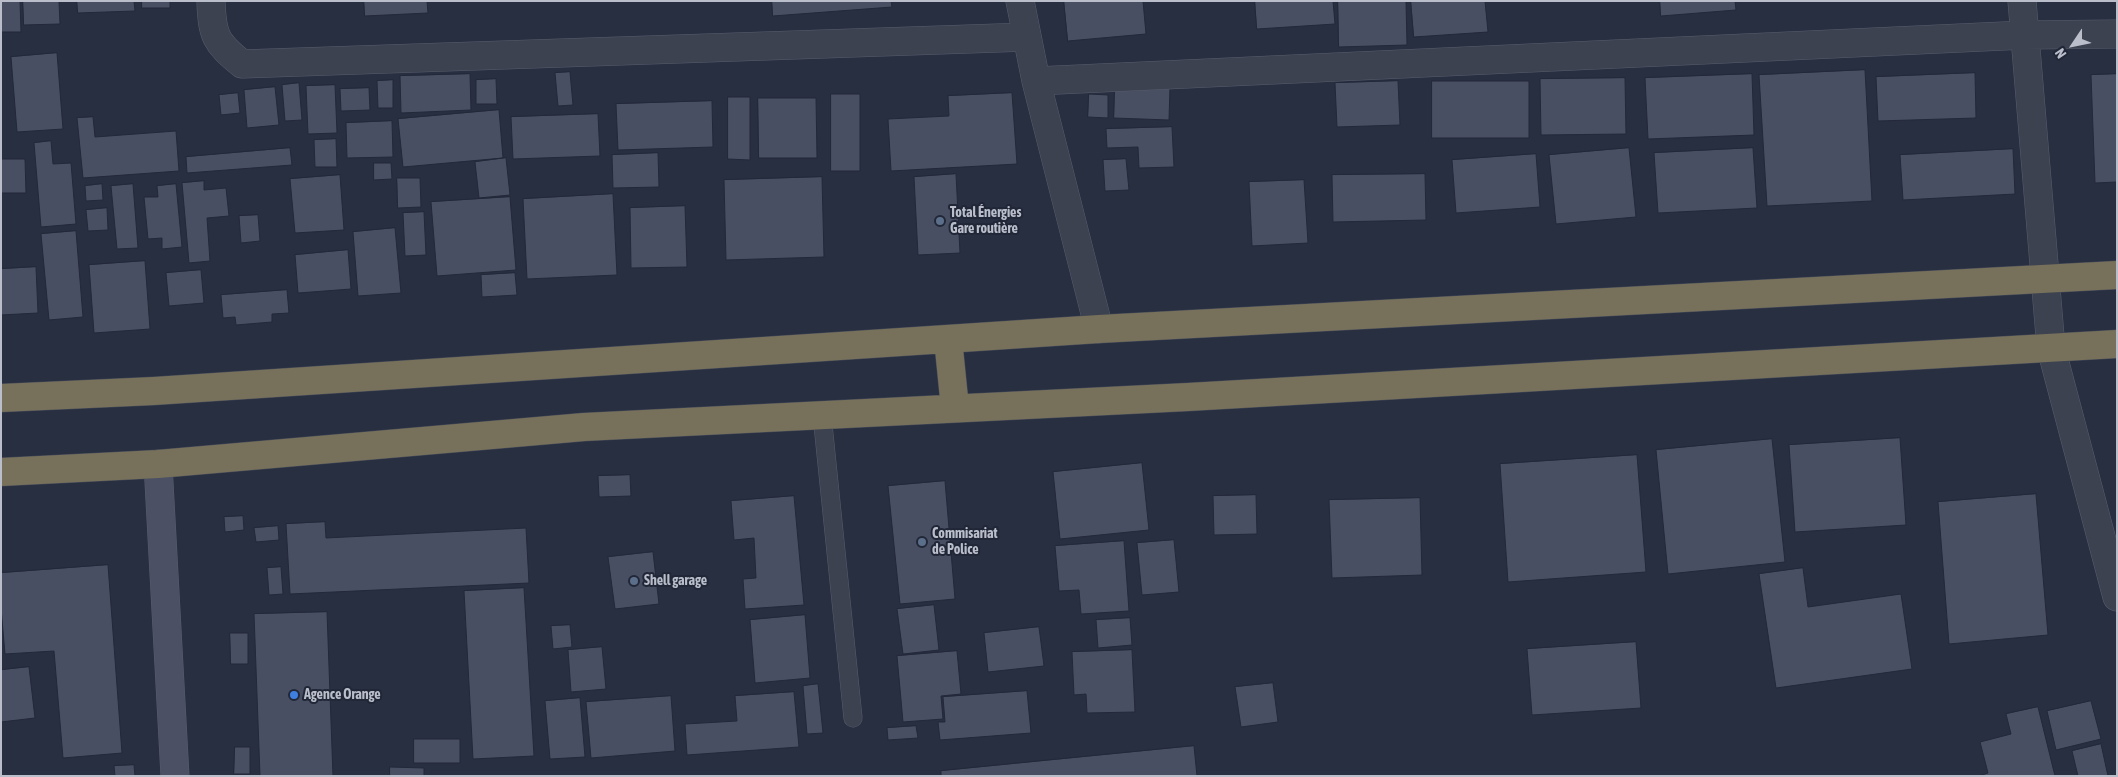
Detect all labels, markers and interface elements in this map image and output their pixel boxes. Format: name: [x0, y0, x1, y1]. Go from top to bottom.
north arrow: [2048, 20, 2098, 70]
text: N: [2052, 45, 2070, 61]
place label: Total Énergies Gare routière: [950, 205, 1021, 238]
marker: Total Énergies Gare routière: [934, 215, 946, 227]
place label: Commisariat de Police: [932, 526, 998, 558]
marker: Commisariat de Police: [916, 536, 928, 548]
place label: Shell garage: [644, 573, 707, 589]
marker: Shell garage: [628, 575, 640, 587]
place label: Agence Orange: [304, 687, 381, 703]
marker: Agence Orange: [288, 689, 300, 701]

